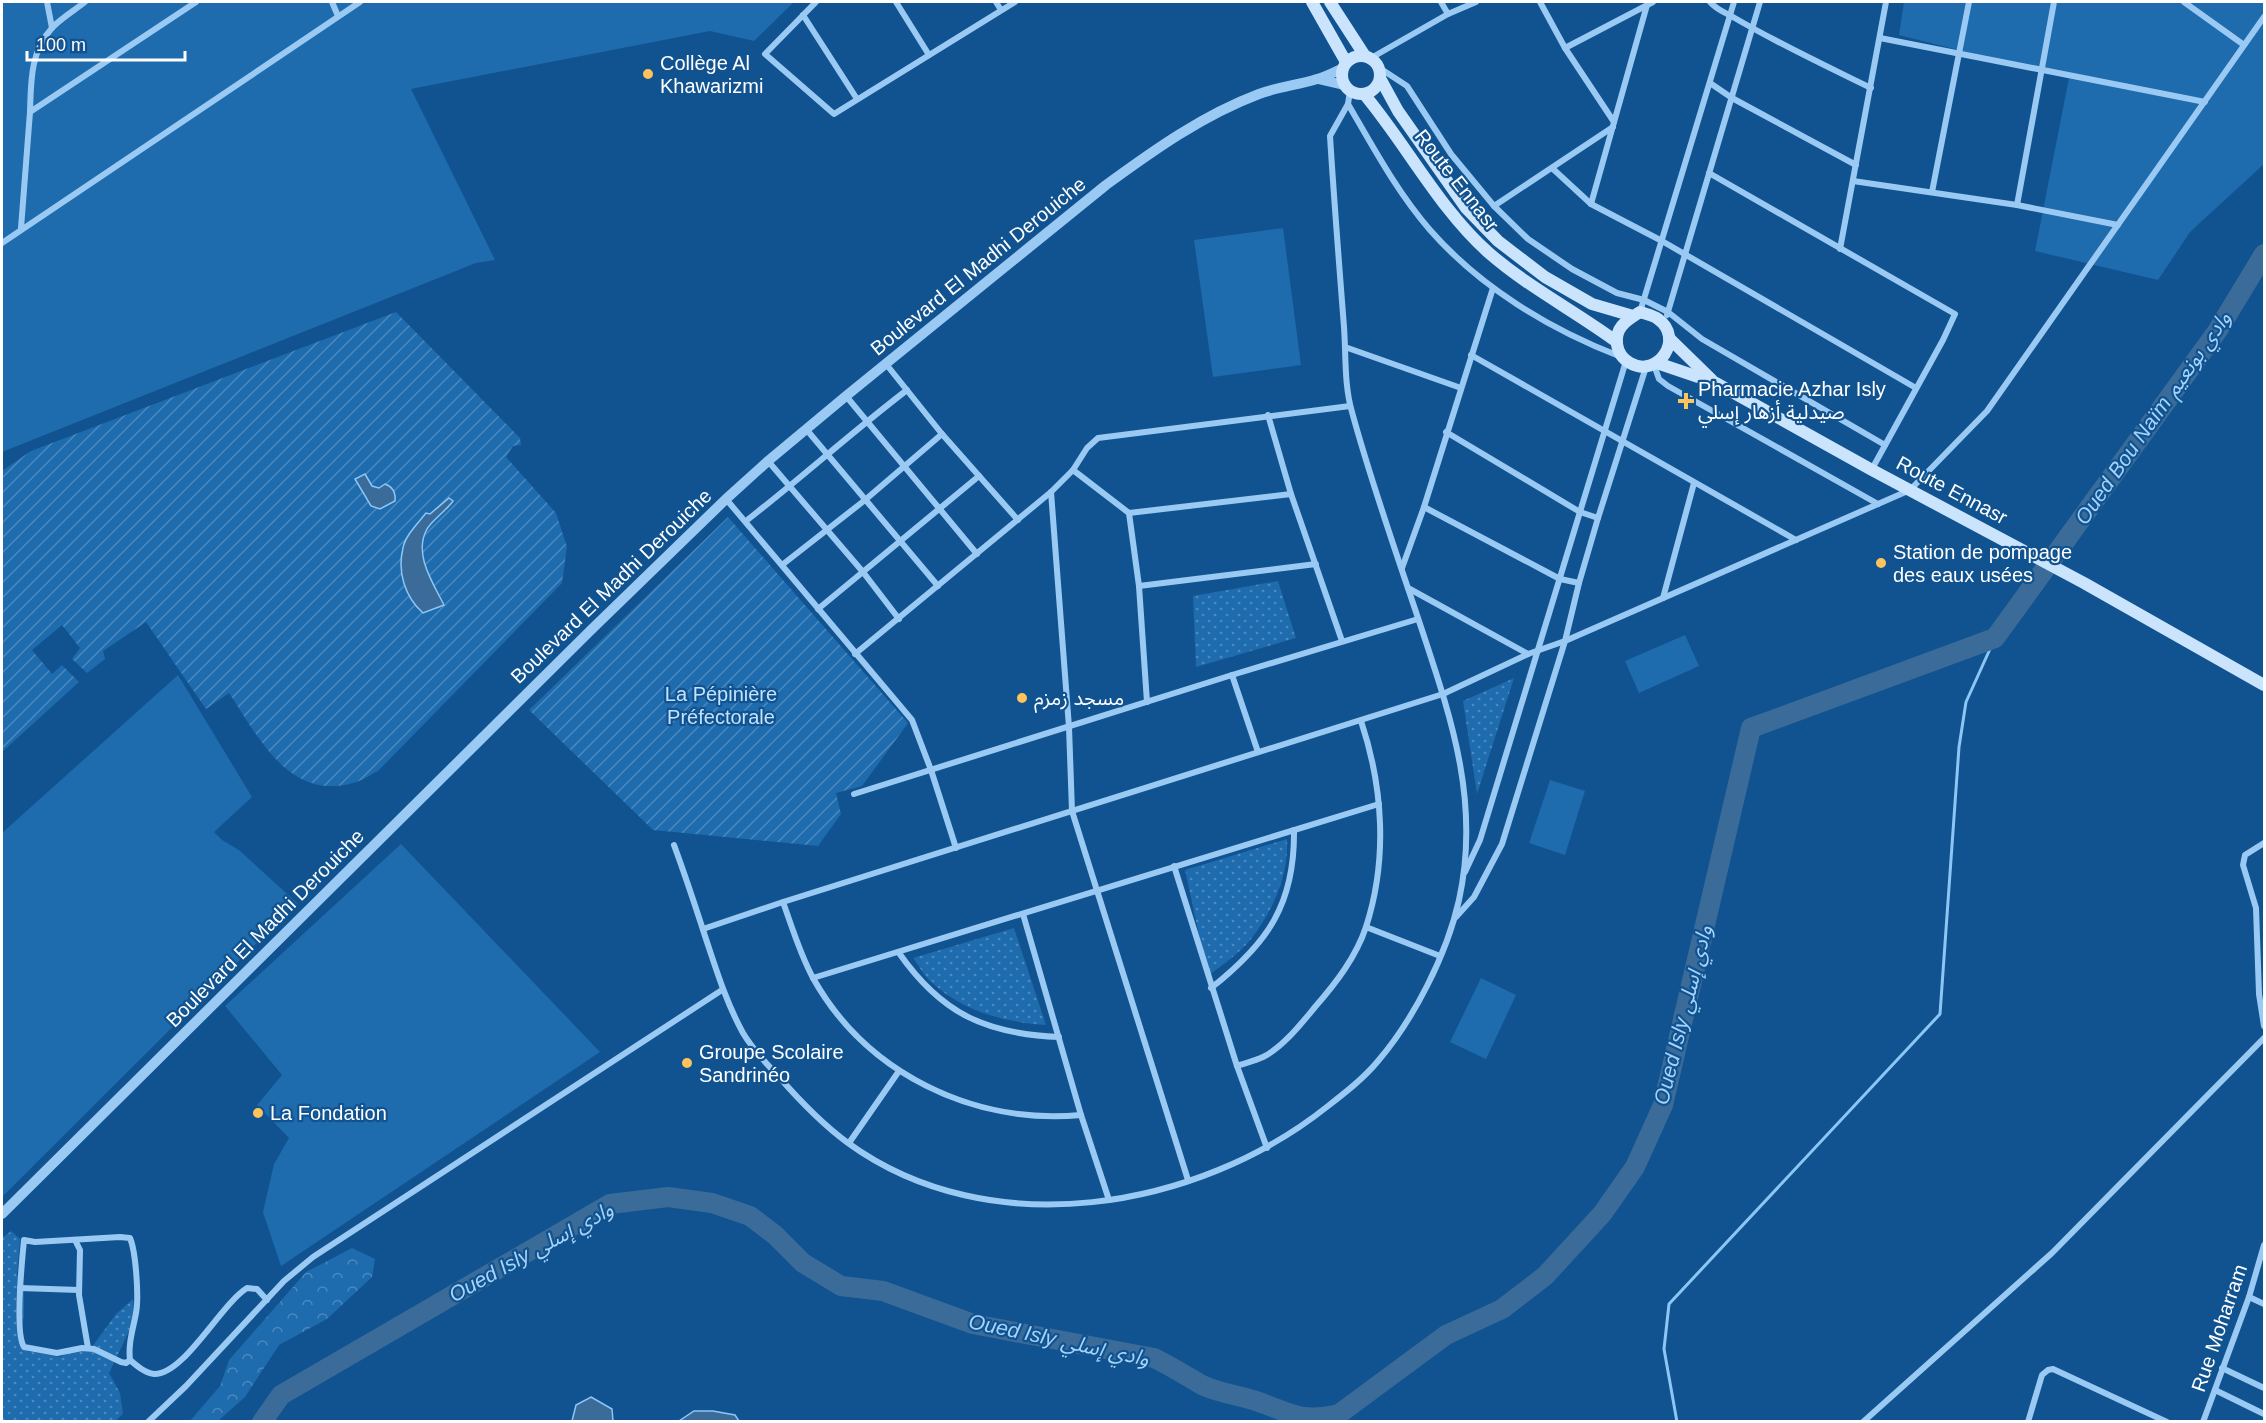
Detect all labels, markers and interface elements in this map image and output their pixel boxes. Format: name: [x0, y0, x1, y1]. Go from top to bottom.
scale bar: [27, 24, 184, 62]
text: 100 m: [36, 35, 86, 55]
place label: Collège Al Khawarizmi: [660, 52, 763, 97]
marker: Collège Al Khawarizmi: [641, 67, 655, 81]
street label: Route Ennasr: [1411, 125, 1504, 235]
street label: Boulevard El Madhi Derouiche: [866, 172, 1090, 360]
water label: Oued Bou Naïm وادي بونعيم: [2070, 307, 2239, 531]
place label: Pharmacie Azhar Isly صيدلية أزهار إسلي: [1698, 378, 1886, 428]
marker: Pharmacie Azhar Isly صيدلية أزهار إسلي: [1679, 394, 1693, 408]
street label: Route Ennasr: [1893, 452, 2011, 529]
street label: Boulevard El Madhi Derouiche: [506, 484, 716, 688]
place label: Station de pompage des eaux usées: [1893, 541, 2072, 586]
marker: Station de pompage des eaux usées: [1874, 556, 1888, 570]
park label: La Pépinière Préfectorale: [665, 683, 777, 728]
place label: مسجد زمزم: [1034, 687, 1124, 713]
marker: مسجد زمزم: [1015, 691, 1029, 705]
street label: Boulevard El Madhi Derouiche: [162, 825, 368, 1031]
water label: Oued Isly وادي إسلي: [1649, 923, 1721, 1108]
place label: Groupe Scolaire Sandrinéo: [699, 1041, 844, 1086]
marker: Groupe Scolaire Sandrinéo: [680, 1056, 694, 1070]
place label: La Fondation: [270, 1102, 387, 1124]
marker: La Fondation: [251, 1106, 265, 1120]
water label: Oued Isly وادي إسلي: [445, 1197, 619, 1310]
street label: Rue Moharram: [2187, 1261, 2251, 1395]
water label: Oued Isly وادي إسلي: [966, 1309, 1151, 1375]

